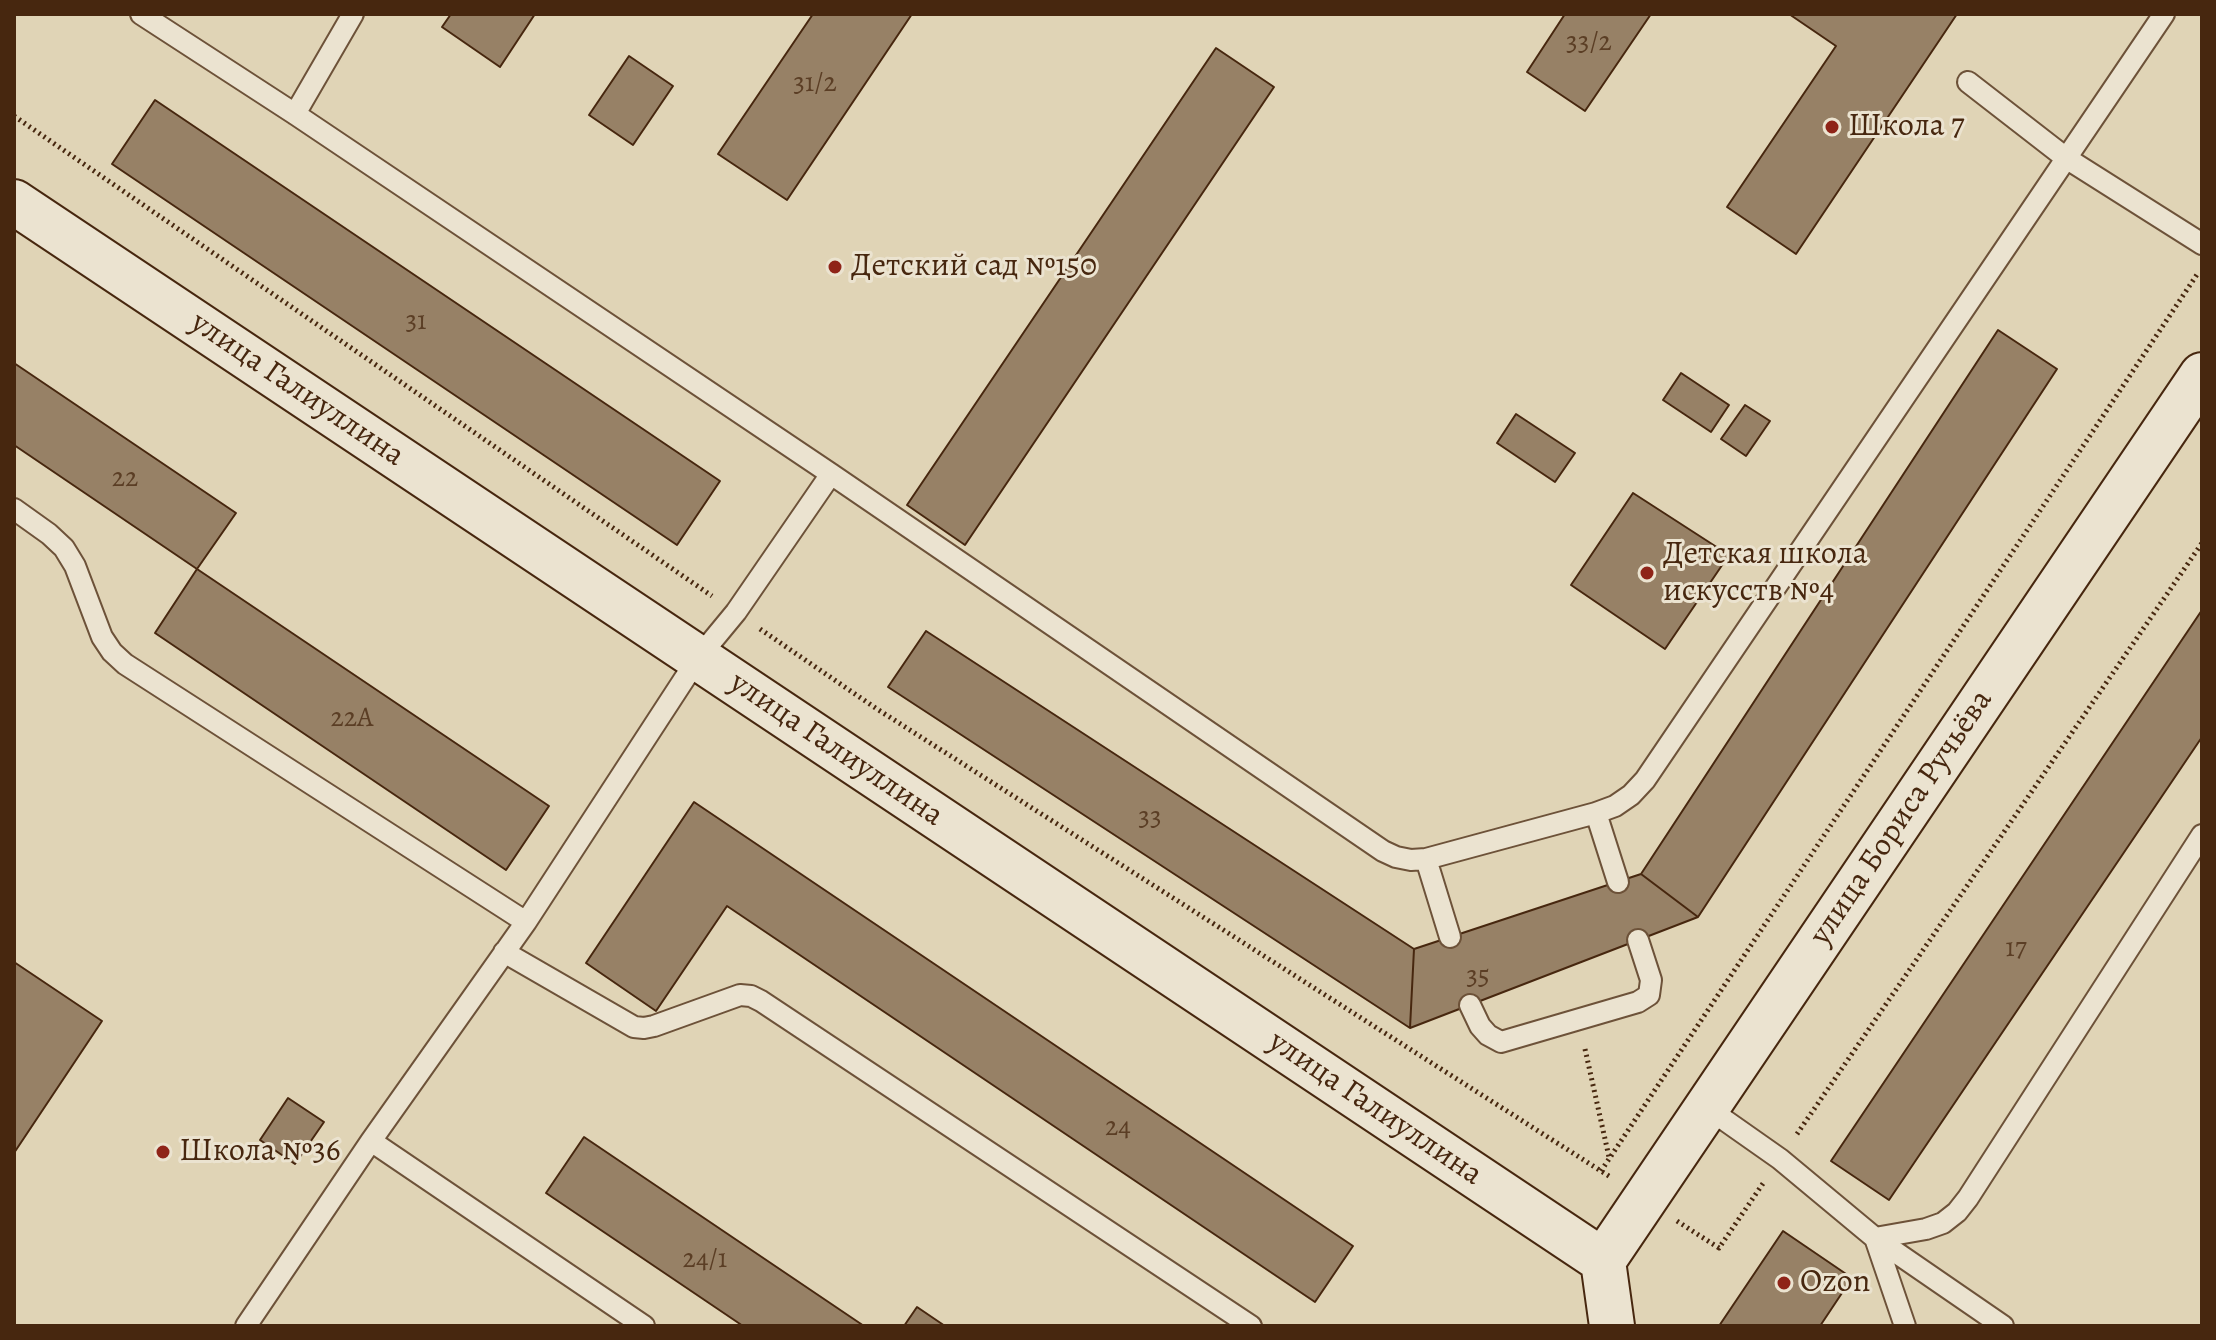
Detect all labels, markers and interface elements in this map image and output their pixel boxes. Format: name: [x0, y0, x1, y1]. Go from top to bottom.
house number: 33/2: [1566, 26, 1612, 60]
house number: 31/2: [793, 67, 837, 101]
place label: Школа 7: [1848, 108, 1964, 146]
marker: Школа 7: [1823, 118, 1841, 136]
place label: Детский сад №150: [851, 248, 1097, 286]
marker: Детский сад №150: [826, 258, 844, 276]
street label: улица Галиуллина: [183, 304, 411, 476]
house number: 31: [405, 305, 427, 339]
house number: 22: [112, 462, 138, 496]
place label: Детская школа искусств №4: [1663, 536, 1868, 611]
marker: Детская школа искусств №4: [1638, 564, 1656, 582]
street label: улица Галиуллина: [722, 664, 950, 836]
street label: улица Бориса Ручьёва: [1802, 683, 2002, 953]
house number: 22А: [331, 702, 373, 736]
house number: 33: [1138, 801, 1162, 835]
house number: 17: [2005, 932, 2027, 966]
house number: 35: [1466, 960, 1490, 994]
street label: улица Галиуллина: [1261, 1023, 1489, 1195]
house number: 24: [1105, 1111, 1131, 1145]
place label: Школа №36: [179, 1133, 340, 1171]
marker: Школа №36: [154, 1143, 172, 1161]
house number: 24/1: [683, 1243, 727, 1277]
place label: Ozon: [1800, 1264, 1870, 1302]
marker: Ozon: [1775, 1274, 1793, 1292]

